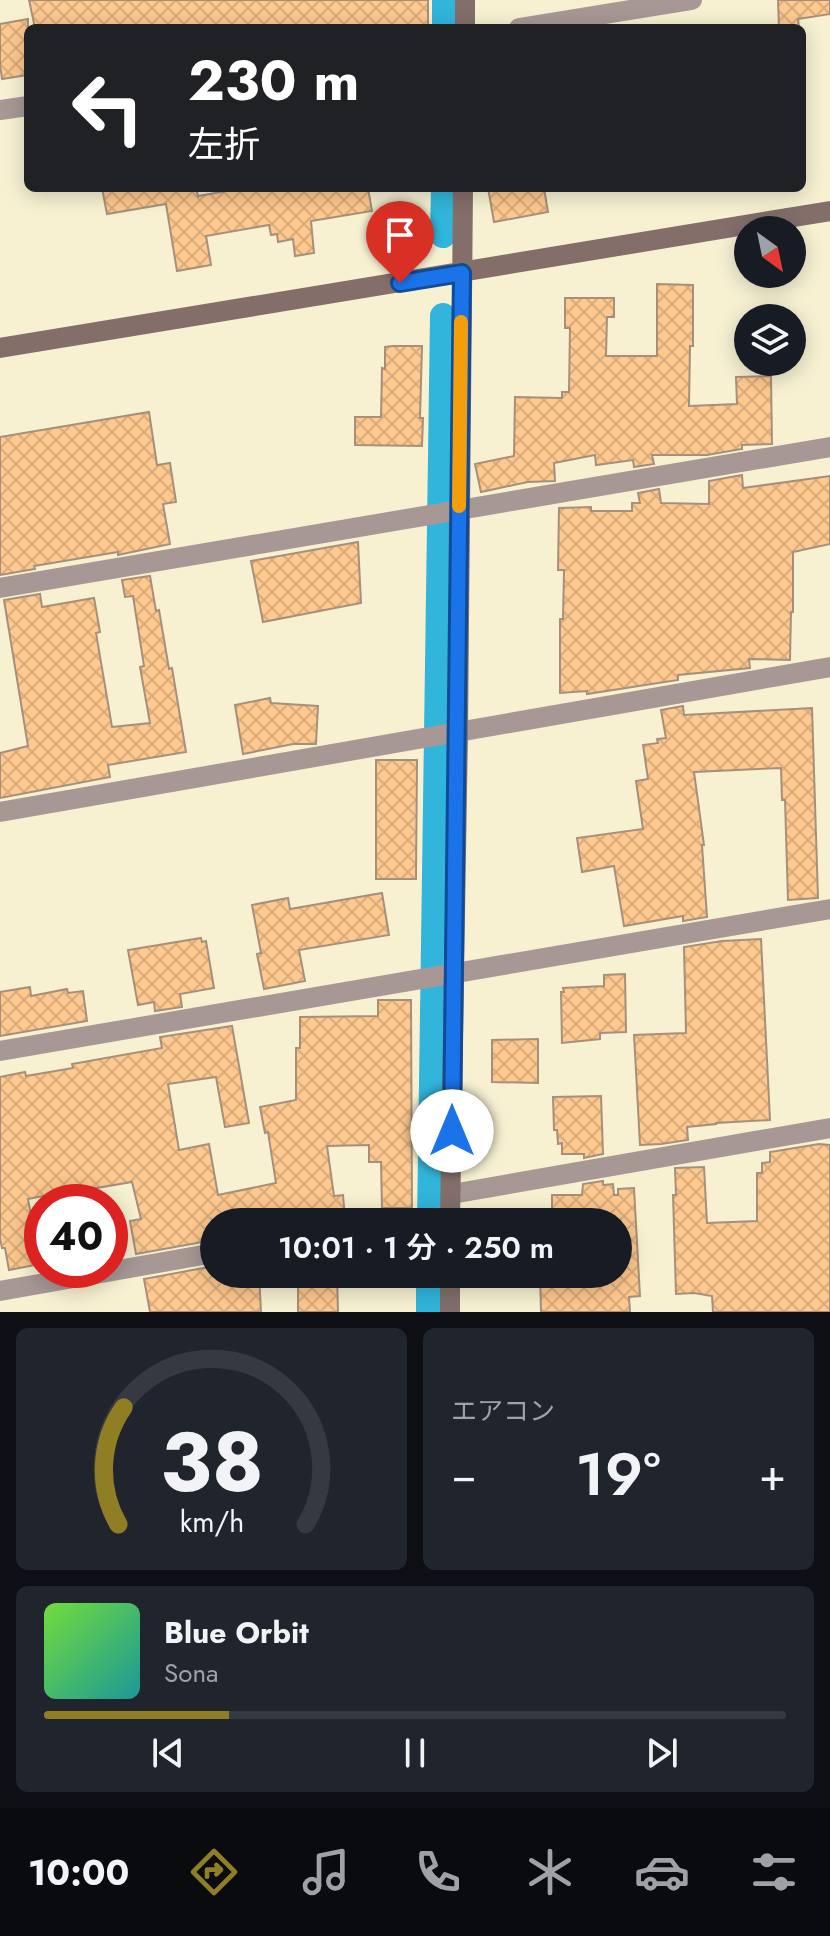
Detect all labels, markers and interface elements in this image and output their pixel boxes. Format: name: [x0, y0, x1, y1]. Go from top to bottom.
text: 230 m: [188, 40, 359, 121]
icon: left: [56, 56, 160, 160]
text: 左折: [188, 118, 260, 170]
pin: [366, 201, 434, 283]
icon: arrive: [378, 213, 422, 257]
north arrow: [734, 216, 806, 288]
map controls: [734, 216, 806, 376]
button: layers: [734, 304, 806, 376]
position arrow: [410, 1089, 494, 1173]
speed limit sign: 40: [24, 1184, 128, 1288]
text: 10:01 · 1 分 · 250 m: [278, 1226, 554, 1269]
text: エアコン: [451, 1392, 555, 1430]
text: 38: [160, 1402, 263, 1522]
text: 19°: [575, 1431, 661, 1518]
text: −: [451, 1443, 477, 1507]
text: +: [759, 1443, 786, 1507]
text: km/h: [179, 1501, 244, 1543]
text: Blue Orbit: [164, 1611, 309, 1654]
text: Sona: [164, 1654, 219, 1692]
icon: previous: [146, 1731, 190, 1775]
icon: pause: [393, 1731, 437, 1775]
icon: next: [640, 1731, 684, 1775]
icon: directions: [186, 1844, 242, 1900]
icon: music: [298, 1844, 354, 1900]
icon: phone: [410, 1844, 466, 1900]
icon: climate: [522, 1844, 578, 1900]
icon: car: [634, 1844, 690, 1900]
icon: filters: [746, 1844, 802, 1900]
text: 10:00: [28, 1846, 129, 1898]

